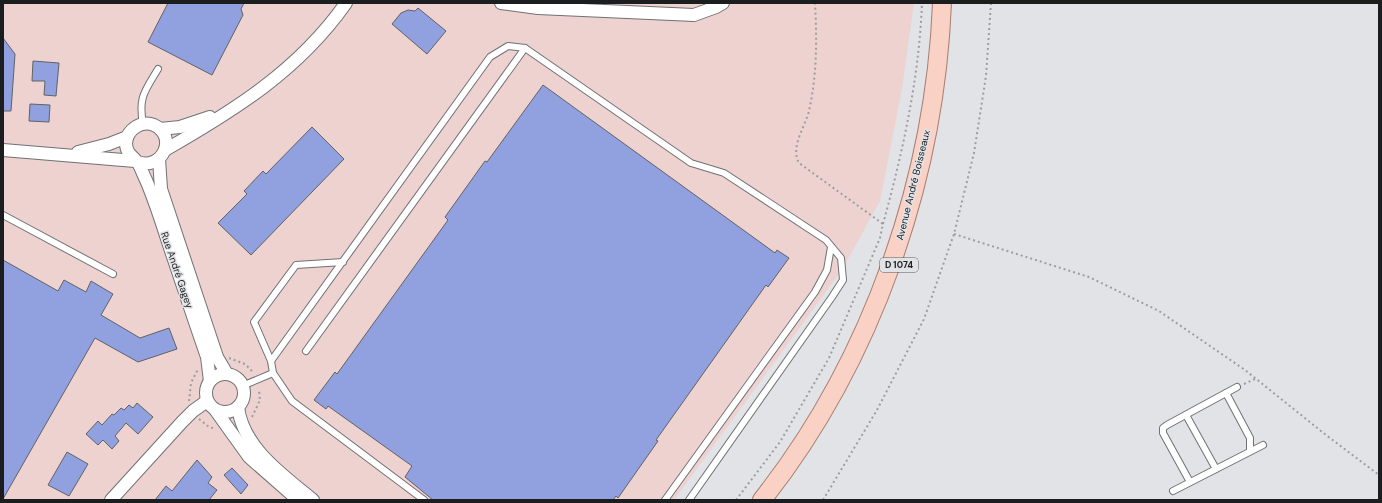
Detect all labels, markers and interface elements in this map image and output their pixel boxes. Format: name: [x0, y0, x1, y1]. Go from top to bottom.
street label: Avenue André Boisseaux: [893, 128, 933, 242]
street label: Rue André Gagey: [158, 230, 196, 310]
road number: D 1074: [880, 258, 918, 272]

